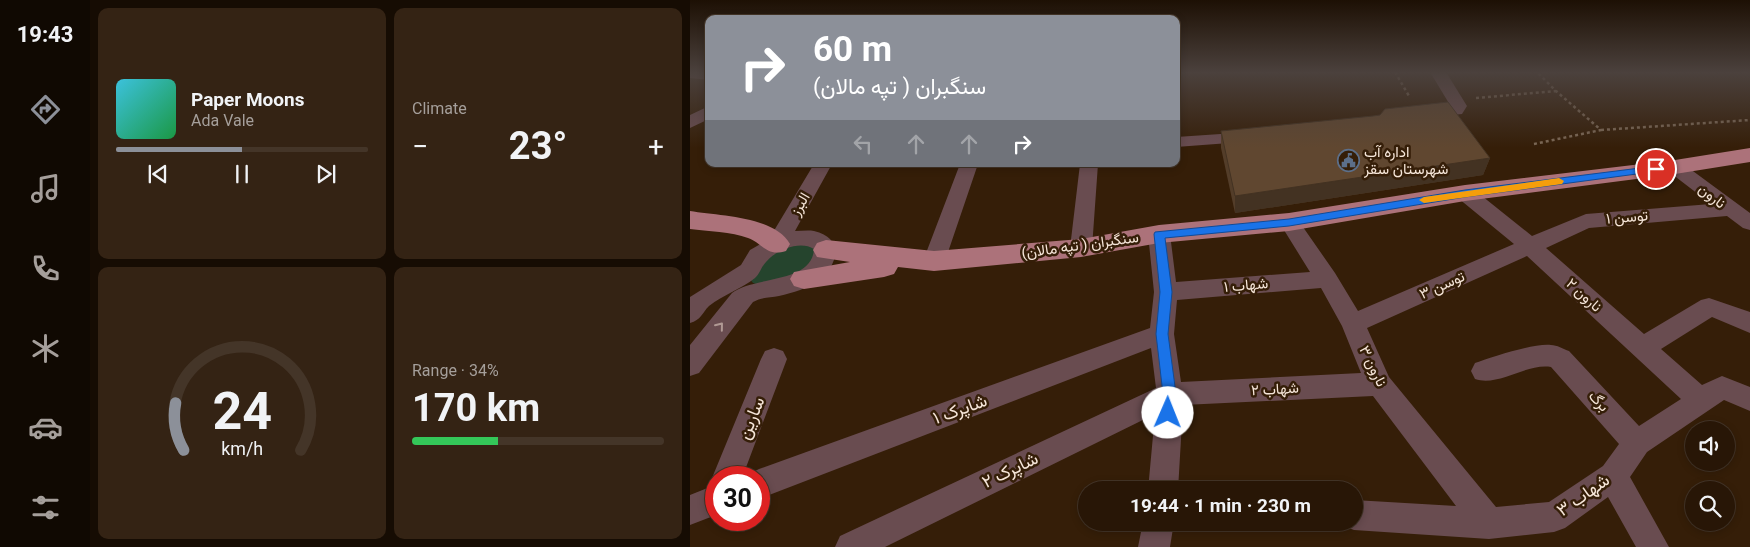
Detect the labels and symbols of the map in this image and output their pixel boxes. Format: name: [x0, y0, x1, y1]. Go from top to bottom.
place label: اداره آب شهرستان سقز: [1363, 143, 1449, 178]
pin: [1635, 148, 1677, 190]
public building icon: اداره آب شهرستان سقز: [1336, 149, 1360, 173]
street label: نارون: [1695, 180, 1729, 212]
street label: البرز: [786, 189, 814, 220]
street label: توسن ۱: [1605, 206, 1649, 229]
street label: سنگبران ( تپه مالان): [1020, 228, 1140, 263]
street label: توسن ۳: [1417, 267, 1468, 304]
street label: شهاب ۱: [1223, 274, 1269, 296]
street label: نارون ۲: [1563, 274, 1605, 316]
one-way arrow: [714, 323, 723, 332]
street label: نارون ۳: [1355, 342, 1391, 390]
street label: شهاب ۲: [1251, 379, 1300, 399]
position arrow: [1141, 386, 1193, 438]
street label: برگ: [1585, 387, 1613, 415]
street label: شاپرک ۱: [930, 389, 990, 430]
street label: سارین: [733, 393, 769, 443]
street label: شاپرک ۲: [978, 447, 1042, 494]
speed limit sign: 30: [705, 466, 770, 531]
street label: شهاب ۳: [1552, 469, 1614, 521]

